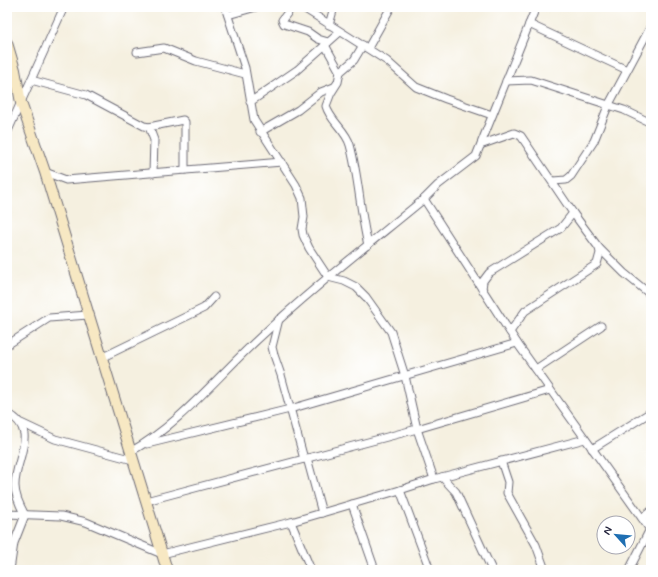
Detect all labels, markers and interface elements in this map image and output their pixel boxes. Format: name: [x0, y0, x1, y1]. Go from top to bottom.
north arrow: [596, 515, 636, 555]
text: N: [600, 524, 616, 537]

